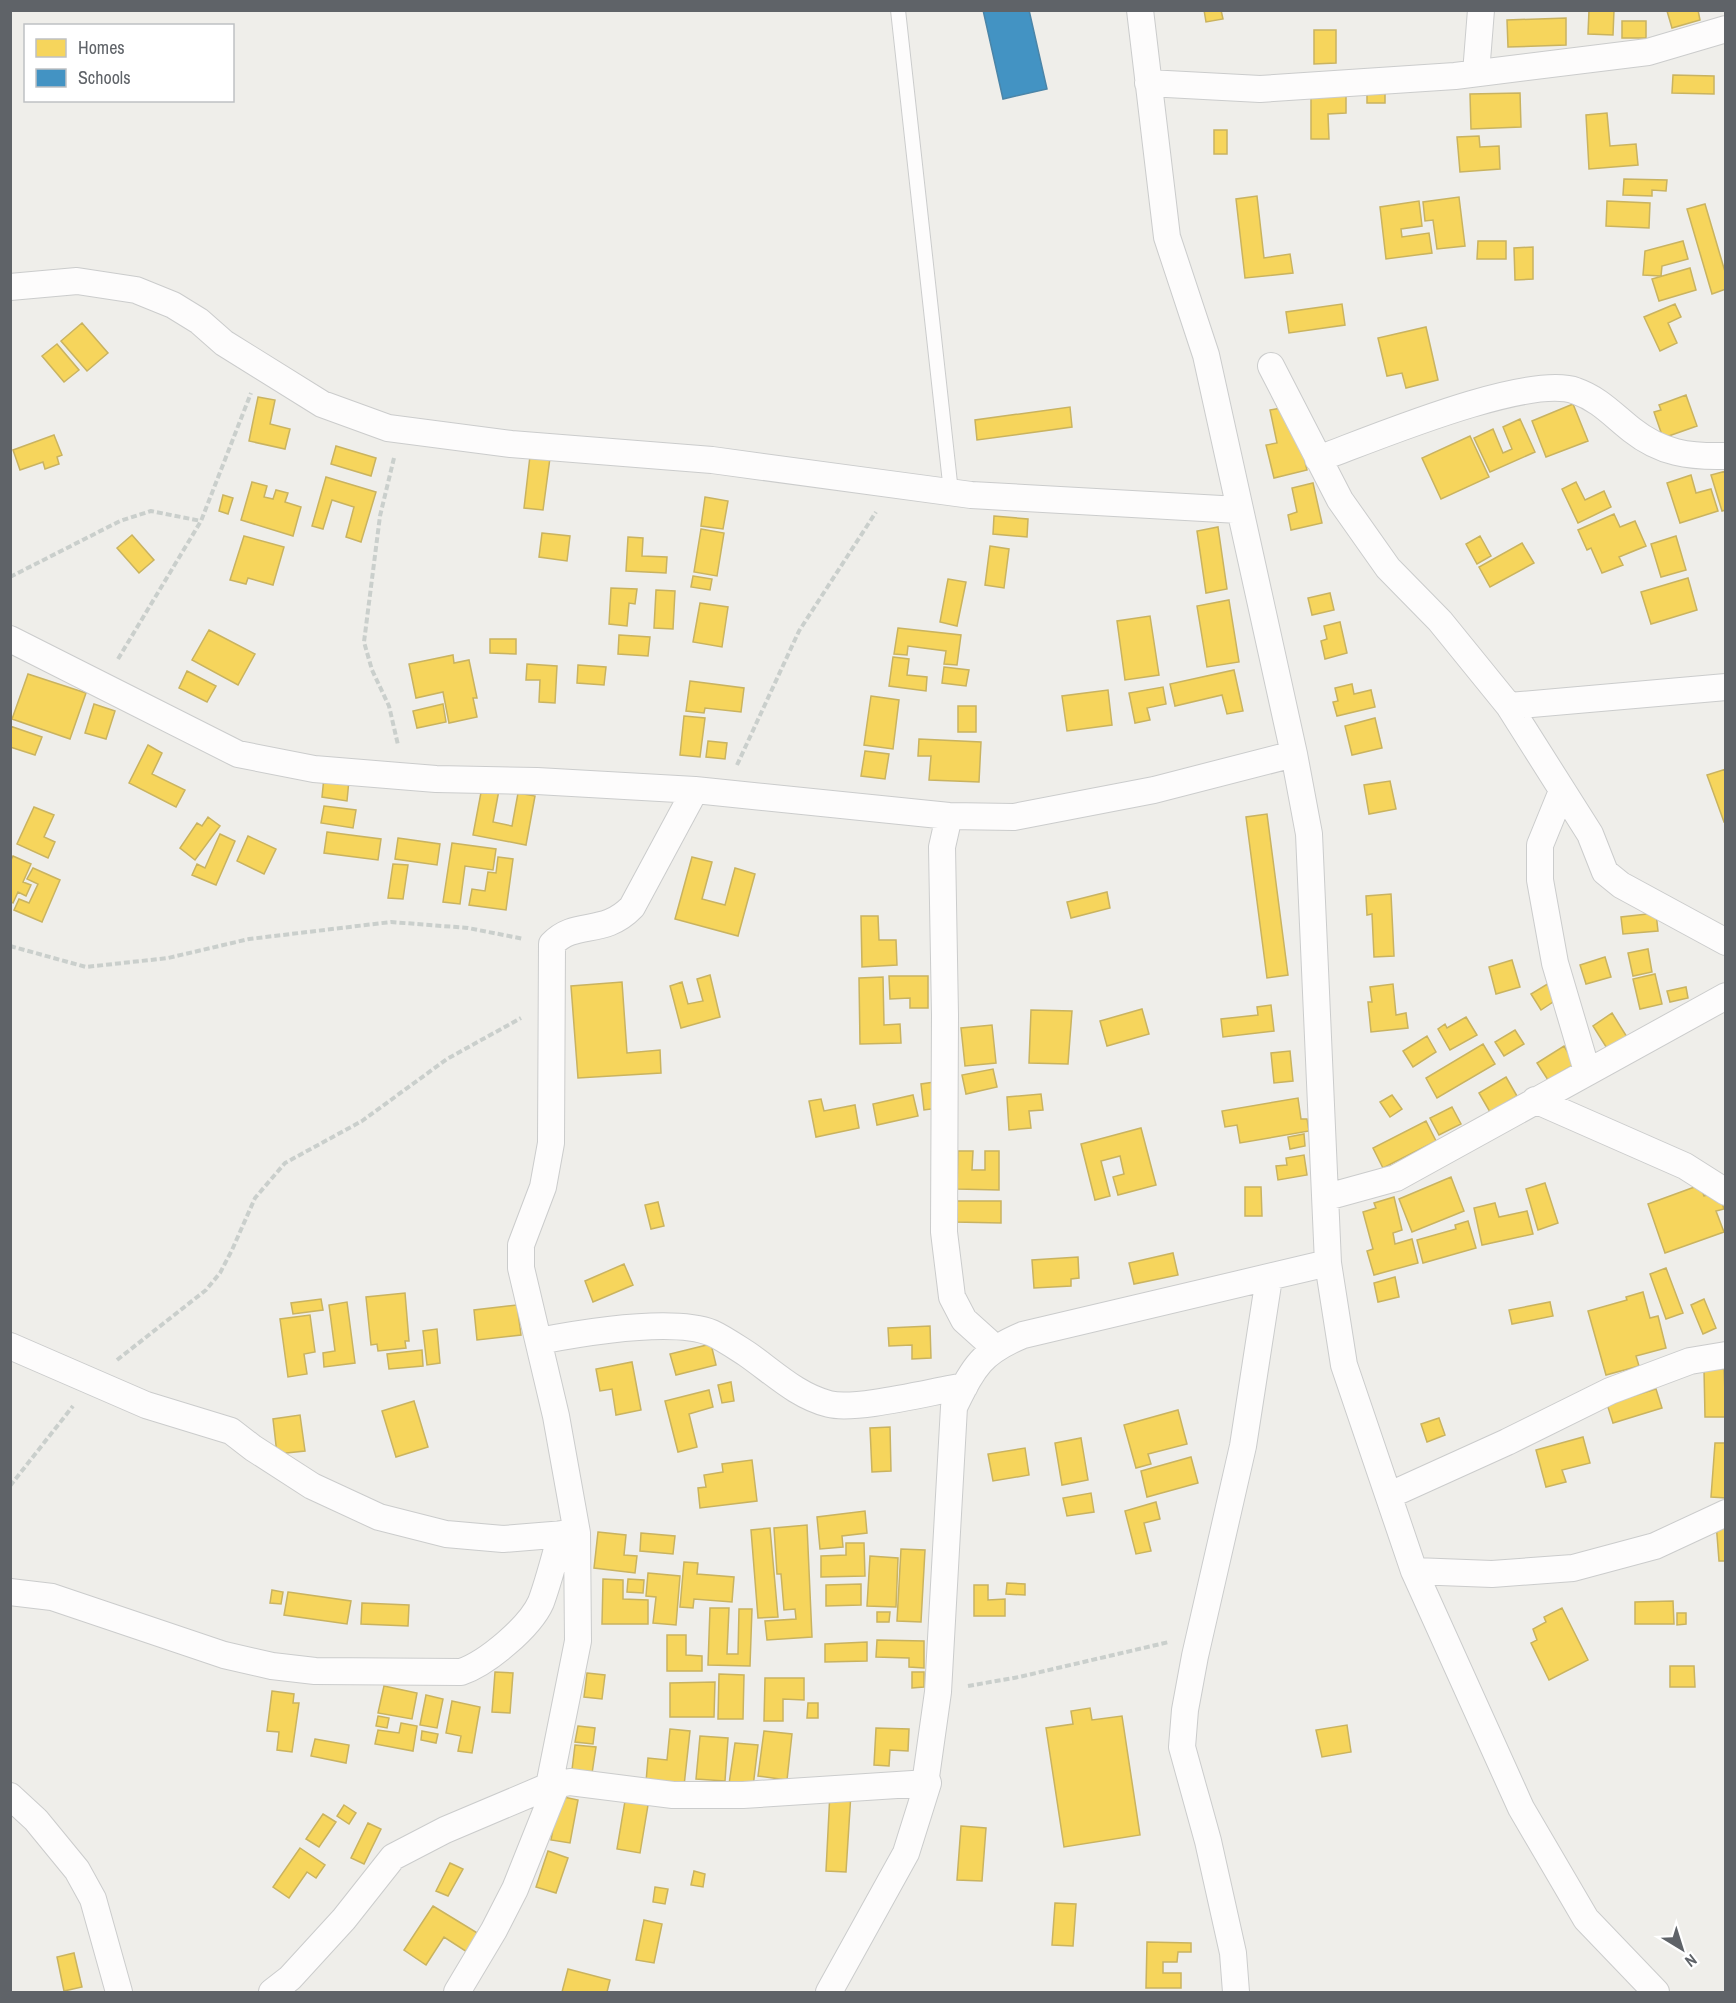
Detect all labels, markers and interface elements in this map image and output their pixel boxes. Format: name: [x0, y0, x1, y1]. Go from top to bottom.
legend: [24, 24, 234, 102]
text: Homes: [78, 35, 125, 60]
text: Schools: [78, 65, 131, 90]
north arrow: [1652, 1919, 1712, 1979]
text: N: [1681, 1949, 1702, 1972]

